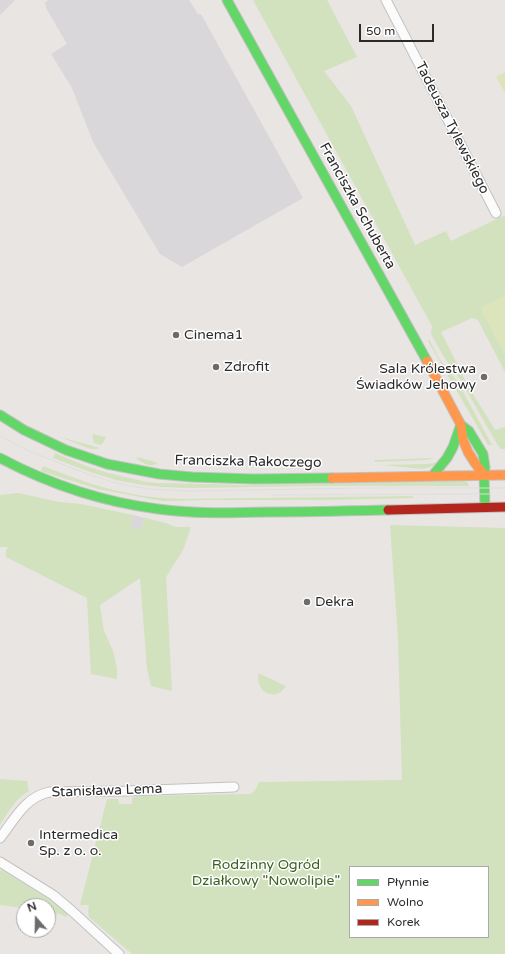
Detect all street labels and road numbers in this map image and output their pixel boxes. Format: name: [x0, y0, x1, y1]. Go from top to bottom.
street label: Tadeusza Tylewskiego: [411, 59, 493, 197]
street label: Franciszka Schuberta: [315, 140, 399, 272]
street label: Franciszka Rakoczego: [174, 452, 322, 472]
street label: Stanisława Lema: [51, 781, 163, 801]

